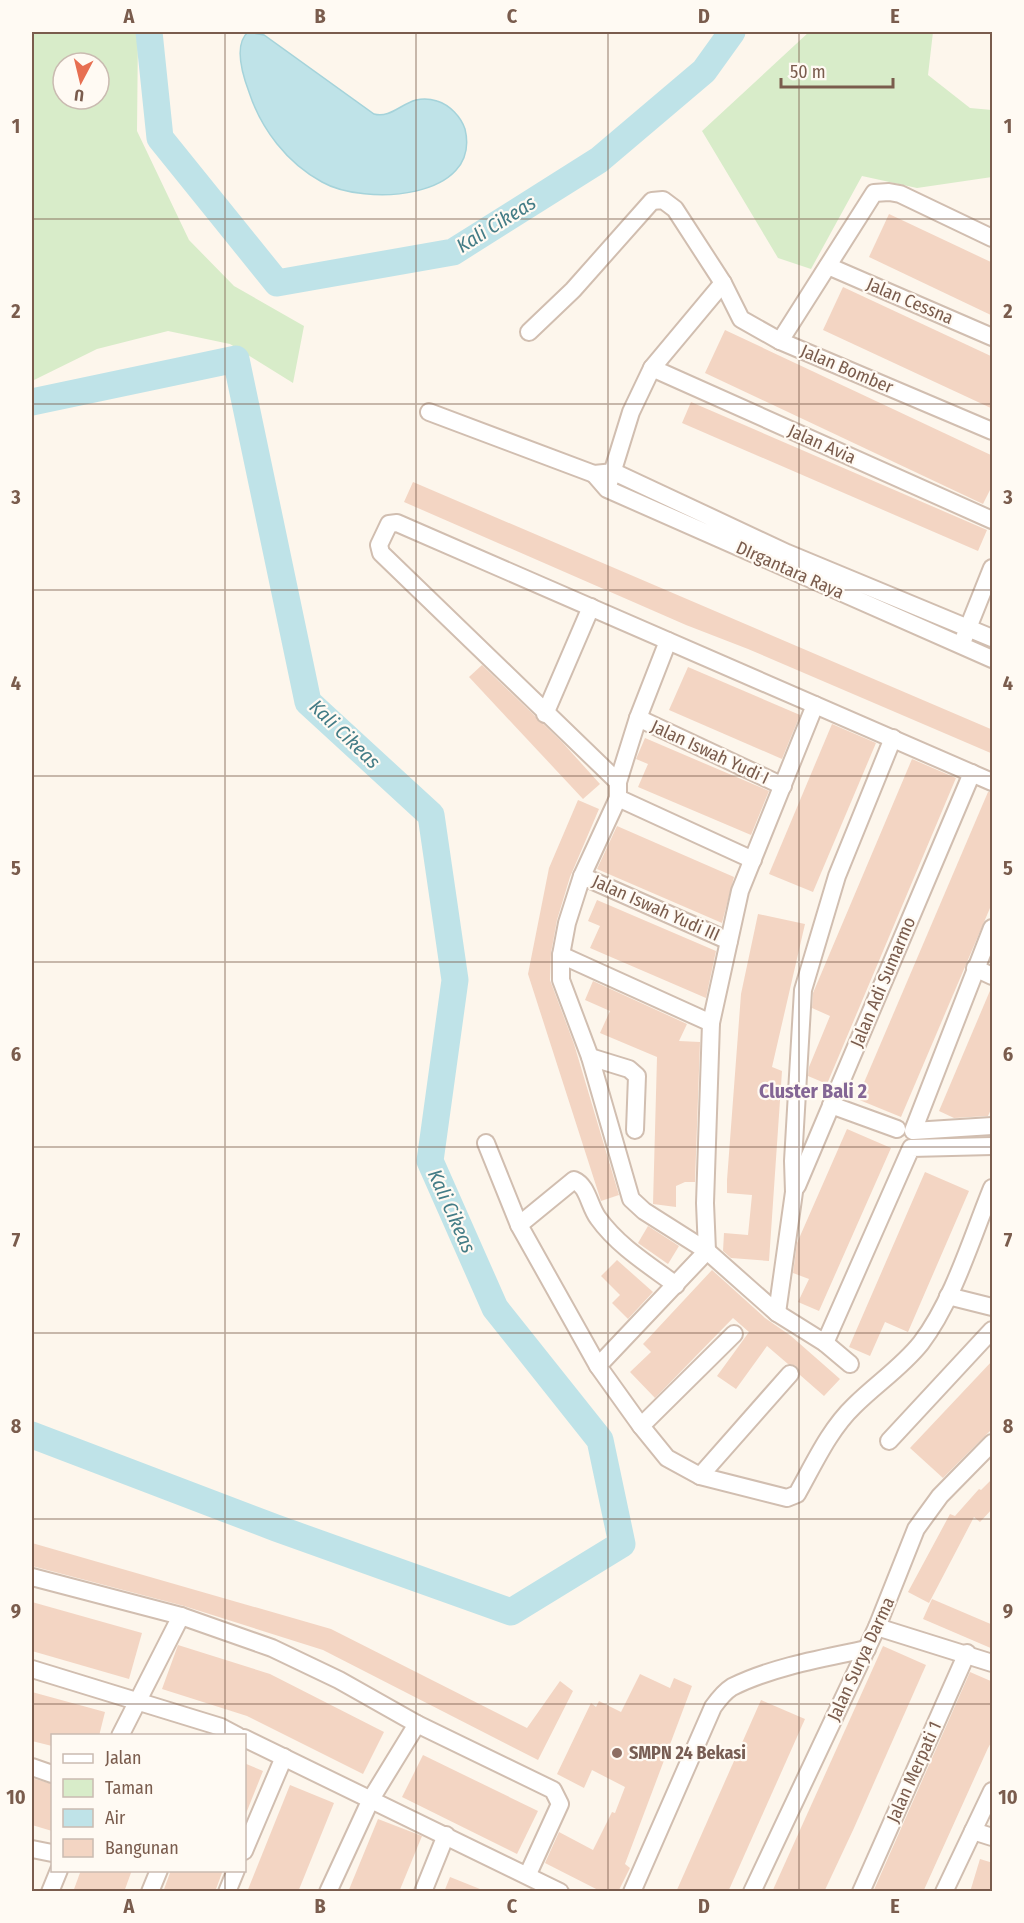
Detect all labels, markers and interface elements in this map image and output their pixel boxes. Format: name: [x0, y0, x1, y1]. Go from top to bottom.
text: A: [123, 4, 136, 28]
text: B: [314, 4, 326, 28]
text: C: [507, 4, 518, 28]
text: D: [698, 4, 710, 28]
text: E: [890, 4, 900, 28]
north arrow: [51, 51, 111, 111]
scale bar: [781, 51, 894, 89]
text: 50 m: [790, 61, 826, 83]
text: U: [73, 85, 85, 105]
text: 1: [12, 114, 20, 138]
text: 1: [1004, 114, 1012, 138]
water label: Kali Cikeas: [452, 190, 540, 258]
street label: Jalan Cessna: [863, 273, 957, 329]
text: 2: [10, 299, 21, 323]
text: 2: [1002, 299, 1013, 323]
street label: Jalan Bomber: [797, 340, 897, 399]
street label: Jalan Avia: [785, 419, 859, 469]
text: 3: [10, 485, 21, 509]
text: 3: [1002, 485, 1013, 509]
street label: DIrgantara Raya: [733, 536, 848, 604]
text: 4: [11, 671, 21, 695]
text: 4: [1003, 671, 1013, 695]
water label: Kali Cikeas: [305, 694, 386, 774]
street label: Jalan Iswah Yudi I: [647, 715, 773, 789]
text: 5: [11, 856, 21, 880]
text: 5: [1003, 856, 1013, 880]
street label: Jalan Iswah Yudi III: [589, 870, 723, 946]
street label: Jalan Adi Sumarmo: [846, 914, 920, 1050]
text: 6: [11, 1042, 21, 1066]
text: 6: [1003, 1042, 1013, 1066]
district label: Cluster Bali 2: [759, 1079, 867, 1103]
water label: Kali Cikeas: [423, 1166, 481, 1257]
text: 7: [12, 1228, 21, 1252]
text: 7: [1004, 1228, 1013, 1252]
text: 8: [11, 1414, 22, 1438]
text: 8: [1003, 1414, 1014, 1438]
street label: Jalan Surya Darma: [823, 1593, 899, 1724]
text: 9: [11, 1599, 21, 1623]
text: 9: [1003, 1599, 1013, 1623]
street label: Jalan Merpati 1: [882, 1718, 946, 1826]
legend: [51, 1734, 246, 1872]
place label: SMPN 24 Bekasi: [629, 1742, 746, 1764]
marker: SMPN 24 Bekasi: [610, 1746, 624, 1760]
text: Jalan: [105, 1747, 142, 1769]
text: Taman: [105, 1777, 153, 1799]
text: 10: [6, 1785, 26, 1809]
text: 10: [998, 1785, 1018, 1809]
text: Air: [105, 1807, 126, 1829]
text: Bangunan: [105, 1837, 179, 1859]
text: A: [123, 1894, 136, 1918]
text: B: [314, 1894, 326, 1918]
text: C: [507, 1894, 518, 1918]
text: D: [698, 1894, 710, 1918]
text: E: [890, 1894, 900, 1918]

